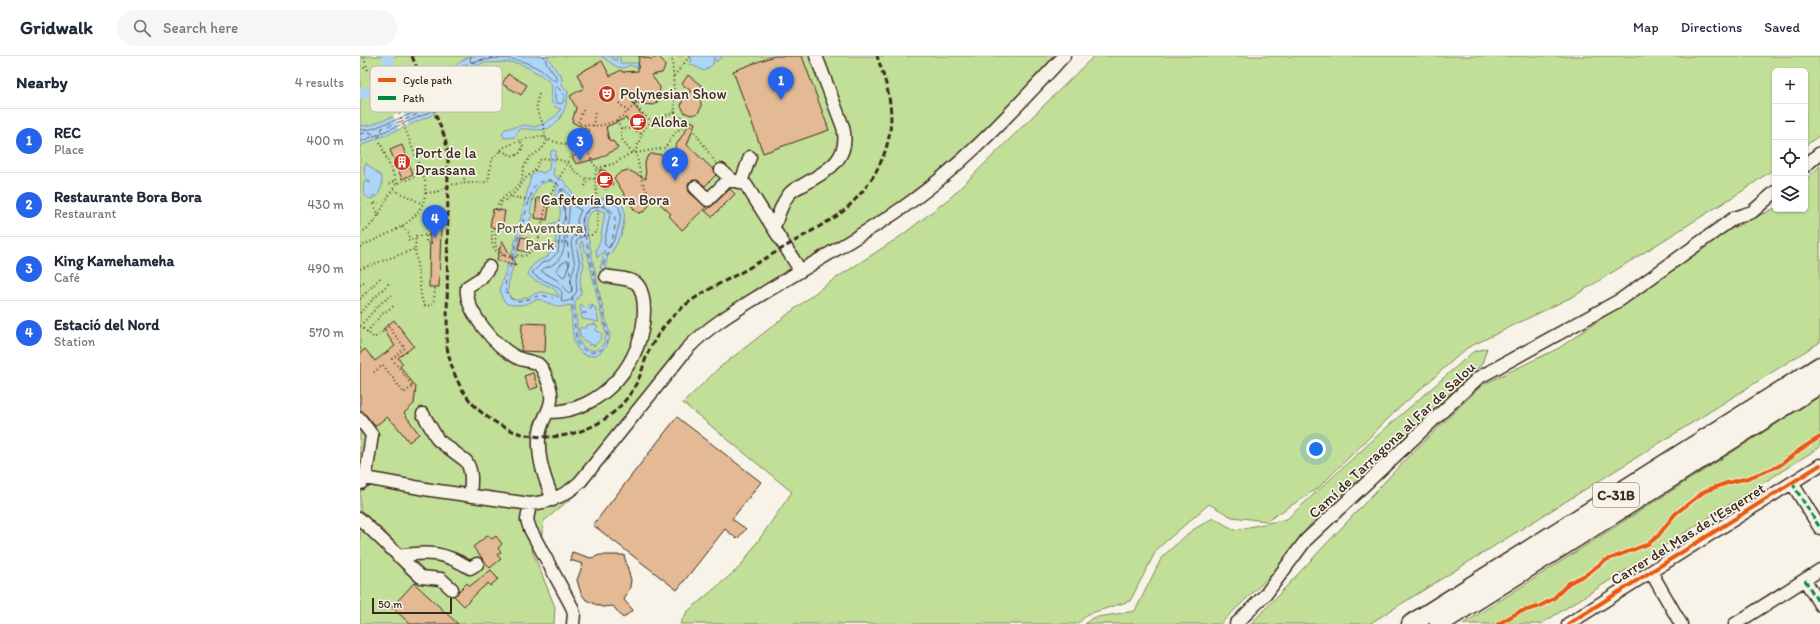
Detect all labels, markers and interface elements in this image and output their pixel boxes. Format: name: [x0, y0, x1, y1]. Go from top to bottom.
search box: [117, 10, 397, 46]
text: Gridwalk: [20, 16, 93, 39]
icon: search: [131, 17, 153, 39]
text: Search here: [163, 19, 238, 37]
text: Map: [1633, 19, 1659, 36]
text: Directions: [1681, 19, 1742, 36]
text: Saved: [1764, 19, 1800, 36]
legend: [370, 66, 502, 112]
pin: 1: [768, 67, 794, 100]
map controls: [1772, 68, 1808, 212]
button: +: [1772, 68, 1808, 104]
text: Nearby: [16, 72, 68, 92]
text: Cycle path: [403, 74, 452, 87]
text: 4 results: [295, 75, 344, 90]
theatre icon: Polynesian Show: [597, 84, 617, 104]
place label: Polynesian Show: [620, 85, 727, 103]
text: Path: [403, 92, 425, 105]
button: −: [1772, 104, 1808, 140]
cafe icon: Aloha: [628, 112, 648, 132]
place label: Aloha: [651, 113, 688, 131]
text: REC: [54, 124, 81, 142]
pin: 3: [567, 128, 593, 161]
text: 1: [26, 133, 32, 148]
text: 400 m: [306, 133, 344, 148]
button: locate: [1772, 140, 1808, 176]
text: Place: [54, 142, 84, 157]
place label: Port de la Drassana: [415, 144, 477, 179]
pin: 2: [662, 148, 688, 181]
building icon: Port de la Drassana: [392, 152, 412, 172]
cafe icon: Cafetería Bora Bora: [595, 170, 615, 190]
button: layers: [1772, 176, 1808, 212]
text: Restaurante Bora Bora: [54, 188, 202, 206]
place label: Cafetería Bora Bora: [541, 191, 670, 209]
text: 2: [26, 197, 32, 212]
text: 430 m: [307, 197, 344, 212]
pin: 4: [422, 205, 448, 238]
text: Restaurant: [54, 206, 116, 221]
park label: PortAventura Park: [496, 219, 584, 254]
text: King Kamehameha: [54, 252, 174, 270]
text: 3: [25, 261, 33, 276]
text: 490 m: [308, 261, 344, 276]
text: Café: [54, 270, 80, 285]
text: Estació del Nord: [54, 316, 159, 334]
text: 4: [25, 325, 33, 340]
text: 570 m: [309, 325, 344, 340]
text: Station: [54, 334, 95, 349]
street label: Camí de Tarragona al Far de Salou: [1305, 357, 1480, 522]
your location: [1306, 439, 1326, 459]
street label: Carrer del Mas de l'Esqerret: [1608, 479, 1769, 589]
road number: C-31B: [1593, 483, 1639, 507]
scale bar: [372, 596, 452, 615]
text: 50 m: [378, 598, 402, 611]

